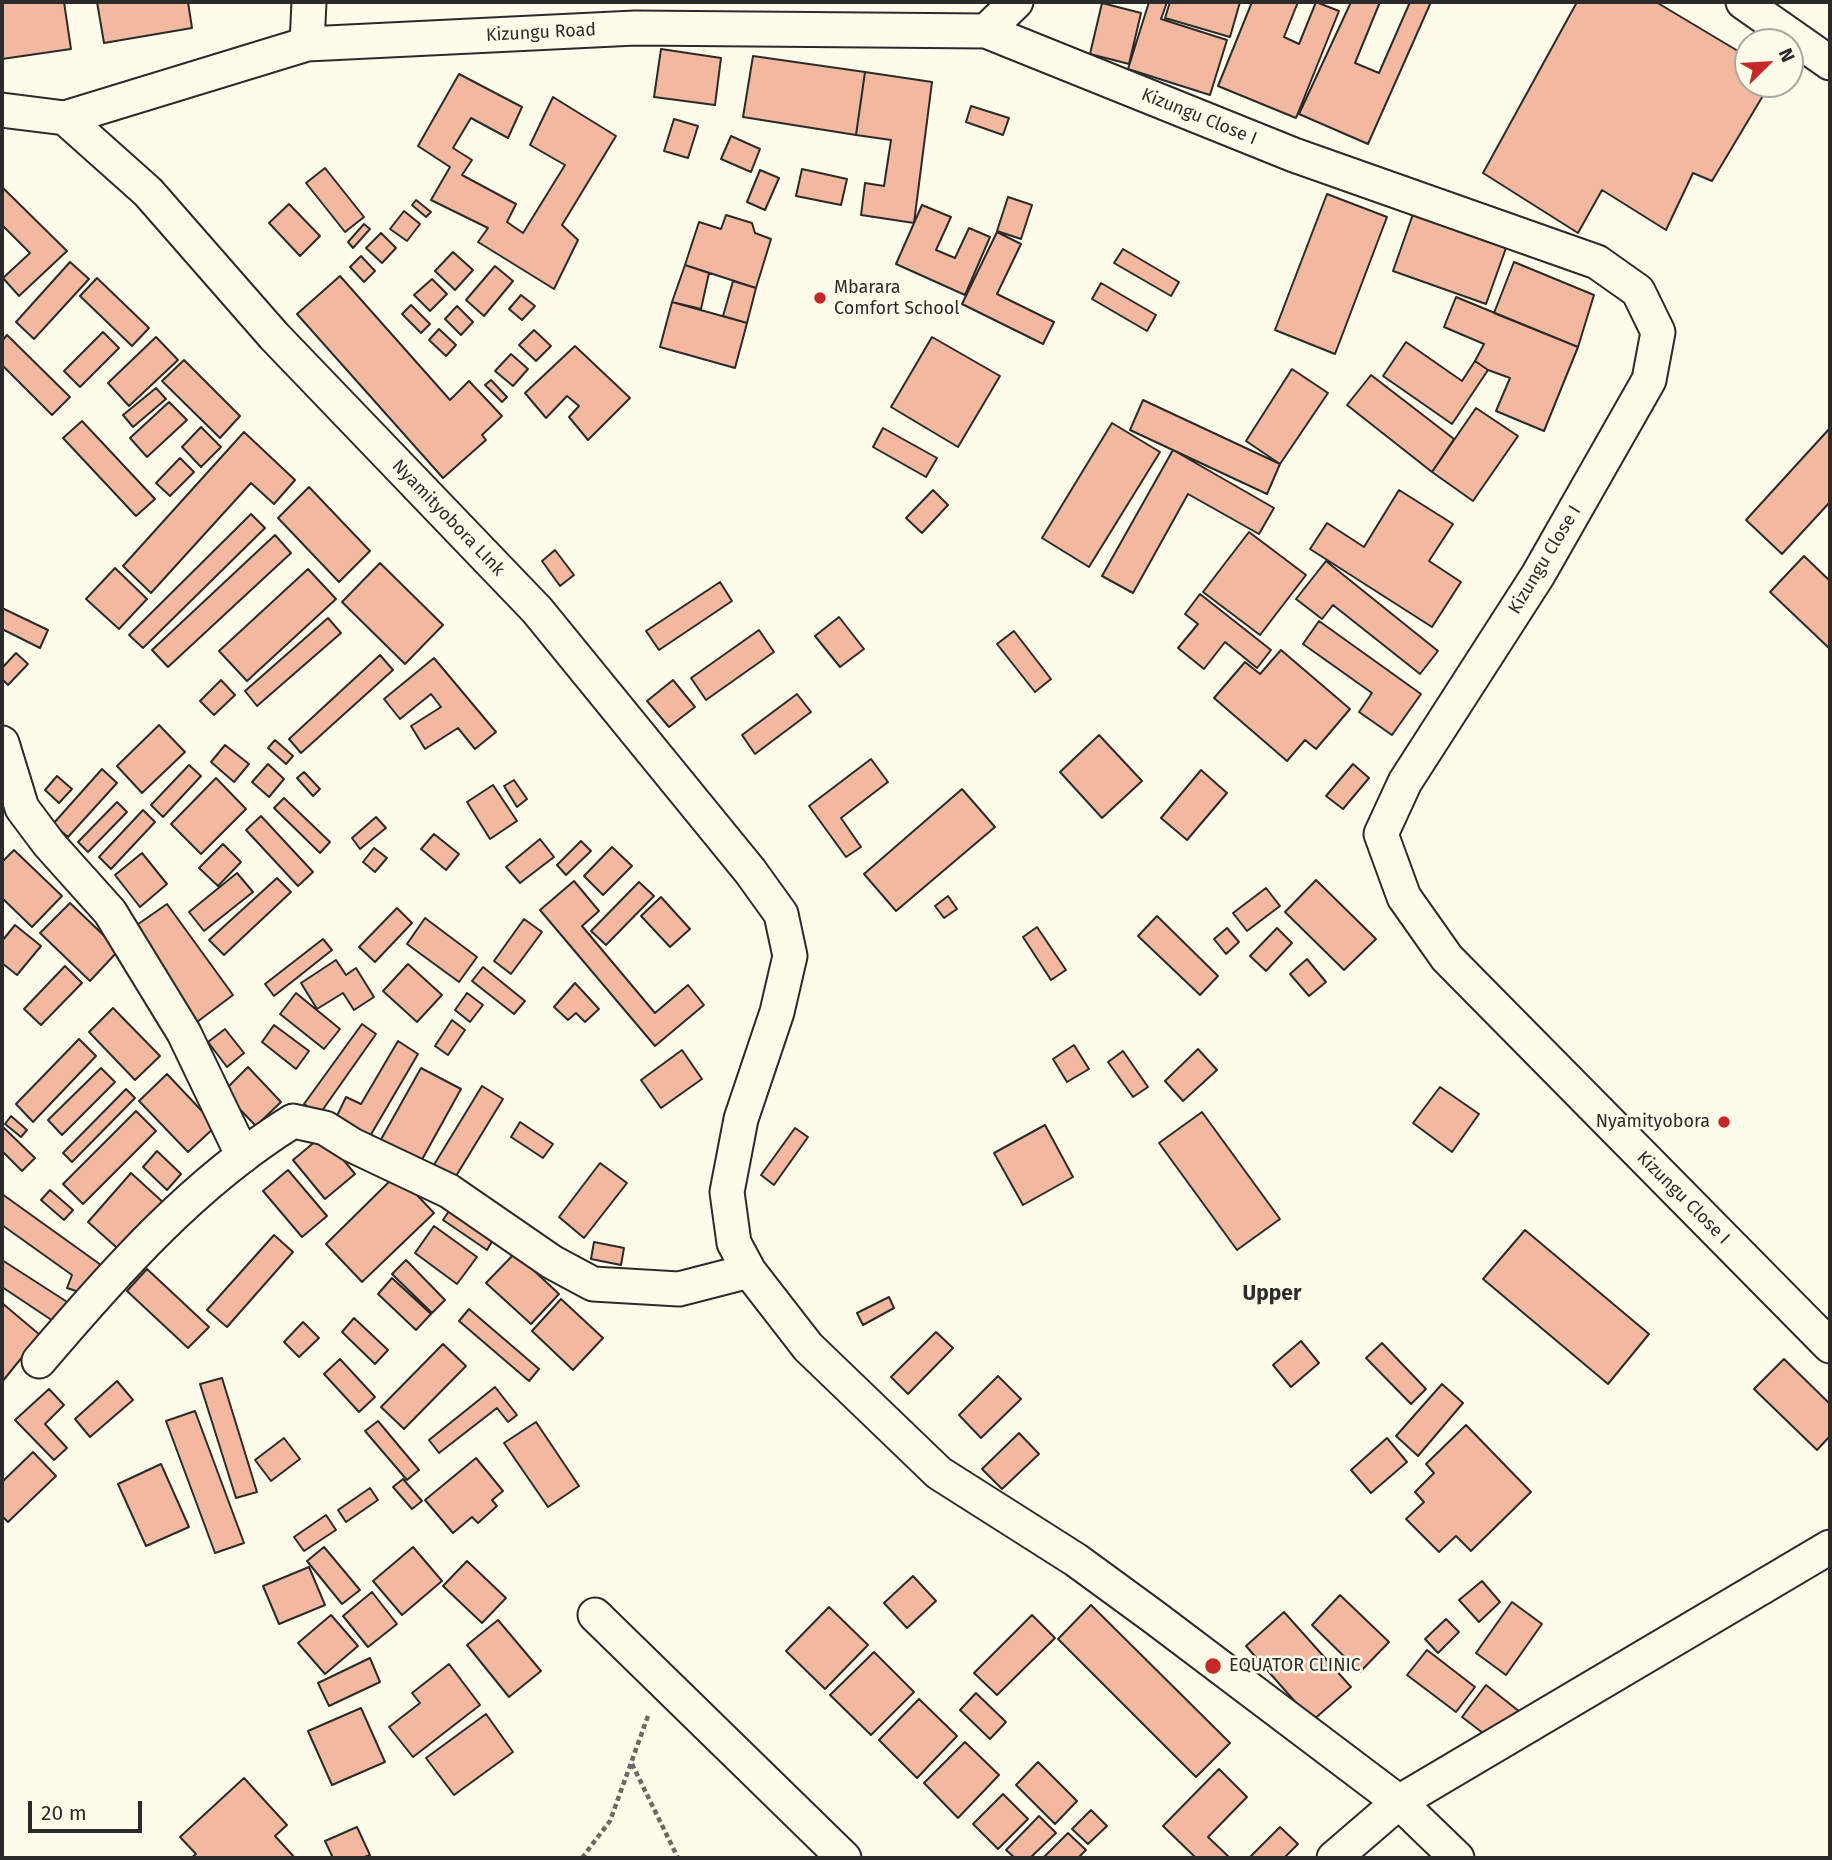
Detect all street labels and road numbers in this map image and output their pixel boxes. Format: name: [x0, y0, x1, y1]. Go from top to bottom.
street label: Kizungu Road: [485, 19, 597, 47]
street label: Kizungu Close I: [1138, 84, 1260, 150]
street label: Nyamityobora LInk: [387, 455, 509, 581]
street label: Kizungu Close I: [1504, 502, 1586, 618]
street label: Kizungu Close I: [1632, 1147, 1734, 1249]

